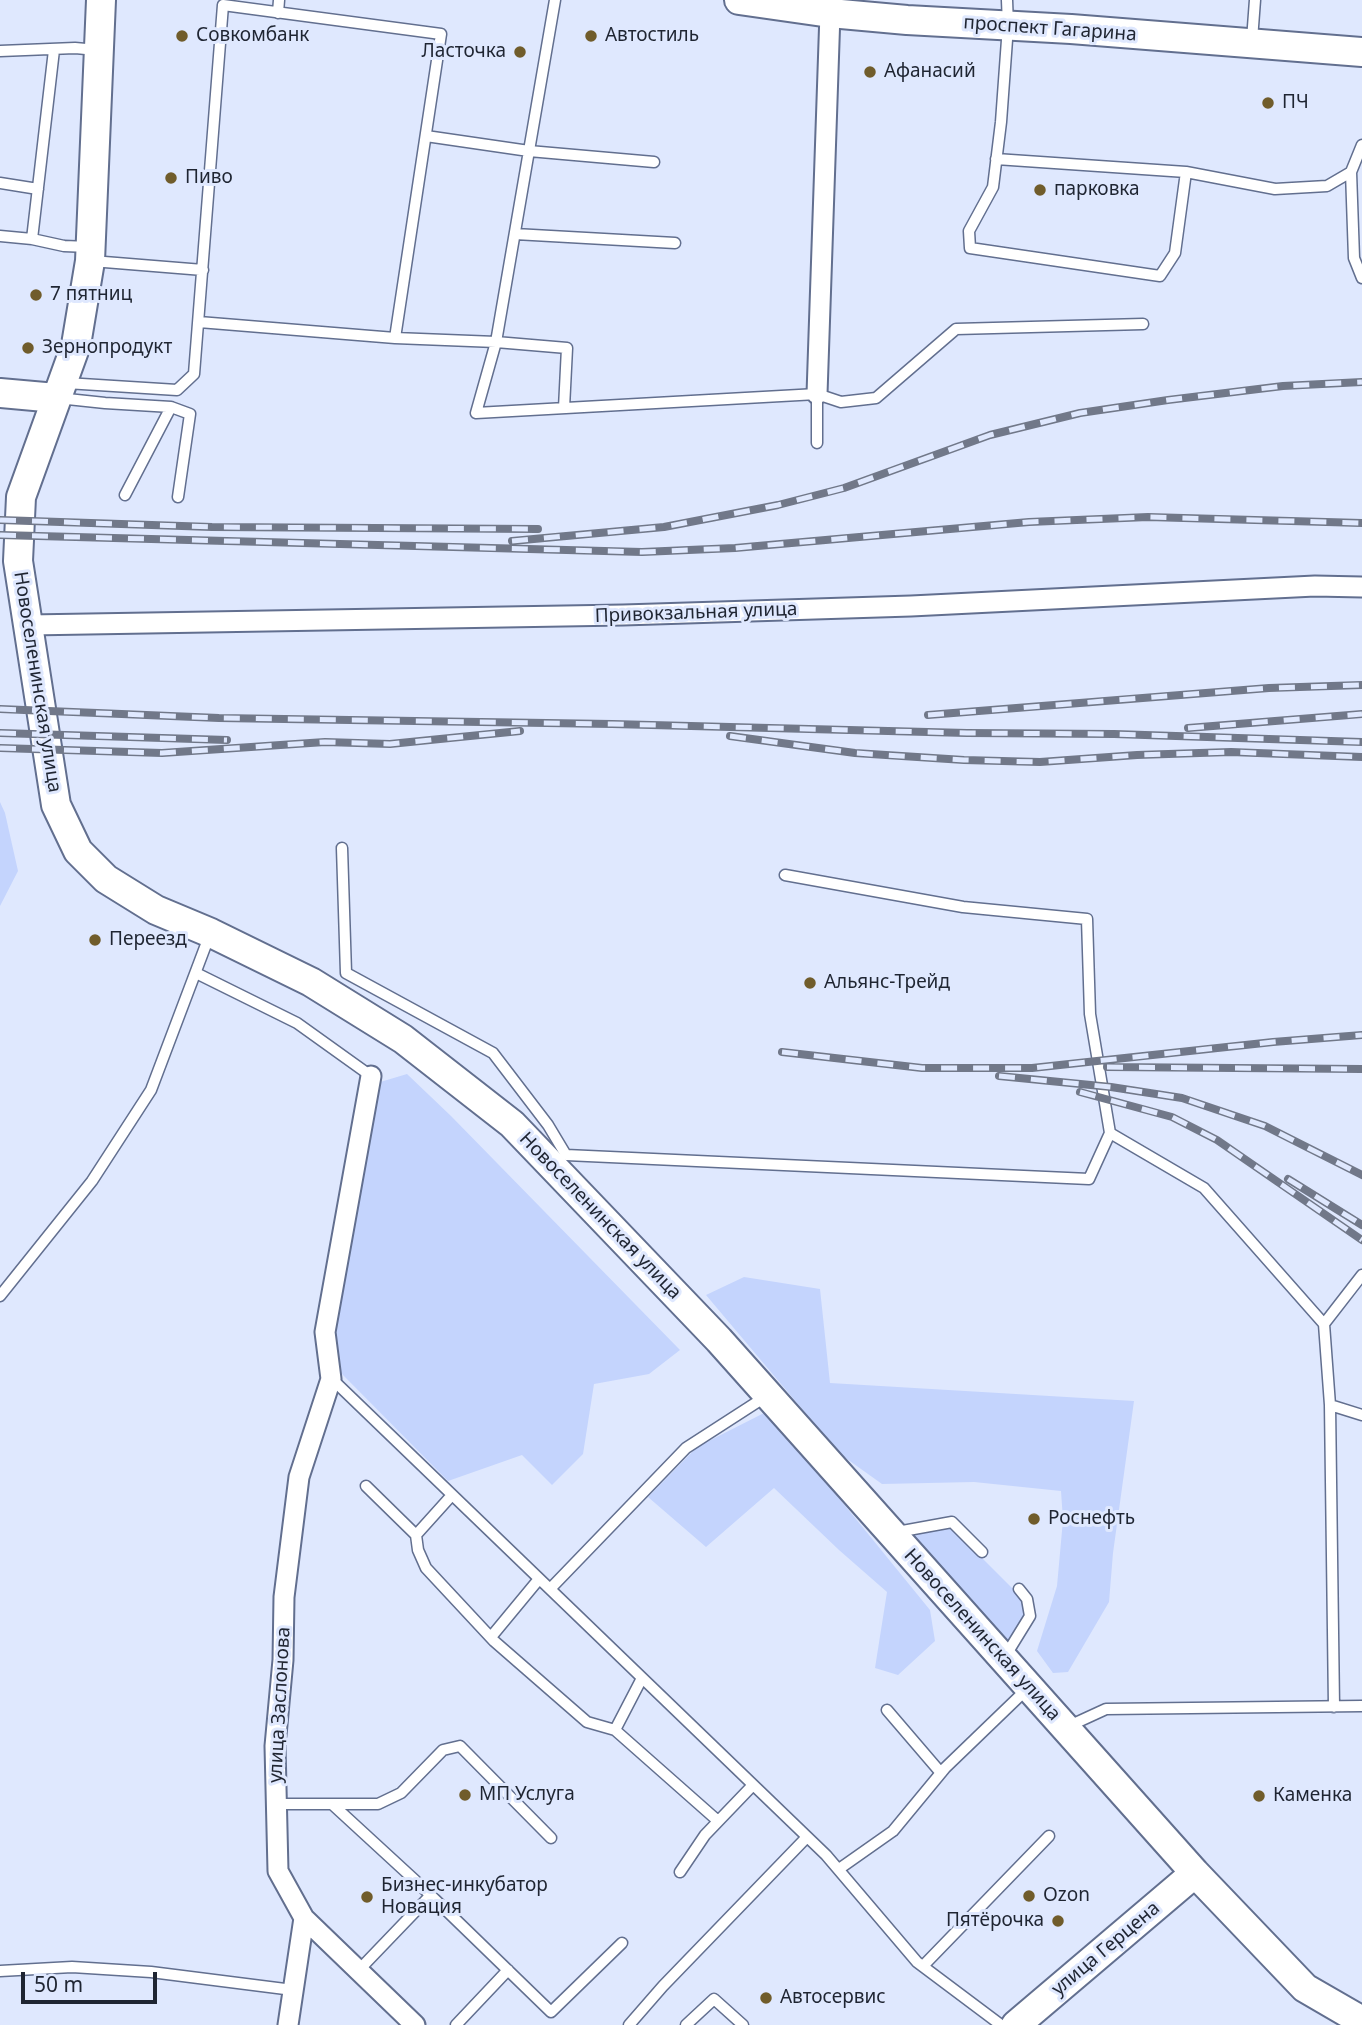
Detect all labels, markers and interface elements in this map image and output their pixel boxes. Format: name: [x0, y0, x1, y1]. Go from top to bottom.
street label: проспект Гагарина: [963, 12, 1137, 46]
place label: Совкомбанк: [196, 25, 309, 47]
place label: Автостиль: [605, 25, 699, 47]
marker: Совкомбанк: [174, 28, 190, 44]
marker: Автостиль: [583, 28, 599, 44]
place label: Ласточка: [422, 41, 506, 63]
marker: Ласточка: [512, 44, 528, 60]
place label: Афанасий: [884, 61, 976, 83]
marker: Афанасий: [862, 64, 878, 80]
place label: ПЧ: [1282, 92, 1309, 114]
marker: ПЧ: [1260, 95, 1276, 111]
place label: Пиво: [185, 167, 233, 189]
marker: Пиво: [163, 170, 179, 186]
place label: парковка: [1054, 179, 1140, 201]
marker: парковка: [1032, 182, 1048, 198]
place label: 7 пятниц: [50, 284, 132, 306]
marker: 7 пятниц: [28, 287, 44, 303]
place label: Зернопродукт: [42, 337, 172, 359]
marker: Зернопродукт: [20, 340, 36, 356]
street label: Новоселенинская улица: [8, 570, 66, 794]
street label: Привокзальная улица: [594, 598, 798, 628]
place label: Переезд: [109, 929, 187, 951]
marker: Переезд: [87, 932, 103, 948]
place label: Альянс-Трейд: [824, 972, 950, 994]
marker: Альянс-Трейд: [802, 975, 818, 991]
street label: Новоселенинская улица: [514, 1128, 686, 1304]
place label: Роснефть: [1048, 1508, 1135, 1530]
marker: Роснефть: [1026, 1511, 1042, 1527]
street label: Новоселенинская улица: [899, 1544, 1065, 1726]
street label: улица Заслонова: [265, 1626, 295, 1784]
place label: МП Услуга: [479, 1784, 575, 1806]
place label: Каменка: [1273, 1785, 1352, 1807]
marker: МП Услуга: [457, 1787, 473, 1803]
marker: Каменка: [1251, 1788, 1267, 1804]
place label: Бизнес-инкубатор Новация: [381, 1875, 548, 1919]
place label: Ozon: [1043, 1885, 1090, 1907]
marker: Ozon: [1021, 1888, 1037, 1904]
marker: Бизнес-инкубатор Новация: [359, 1889, 375, 1905]
street label: улица Герцена: [1047, 1897, 1165, 2001]
place label: Пятёрочка: [946, 1910, 1044, 1932]
marker: Пятёрочка: [1050, 1913, 1066, 1929]
scale bar: [24, 1958, 161, 2002]
text: 50 m: [34, 1970, 83, 1998]
place label: Автосервис: [780, 1987, 886, 2009]
marker: Автосервис: [758, 1990, 774, 2006]

